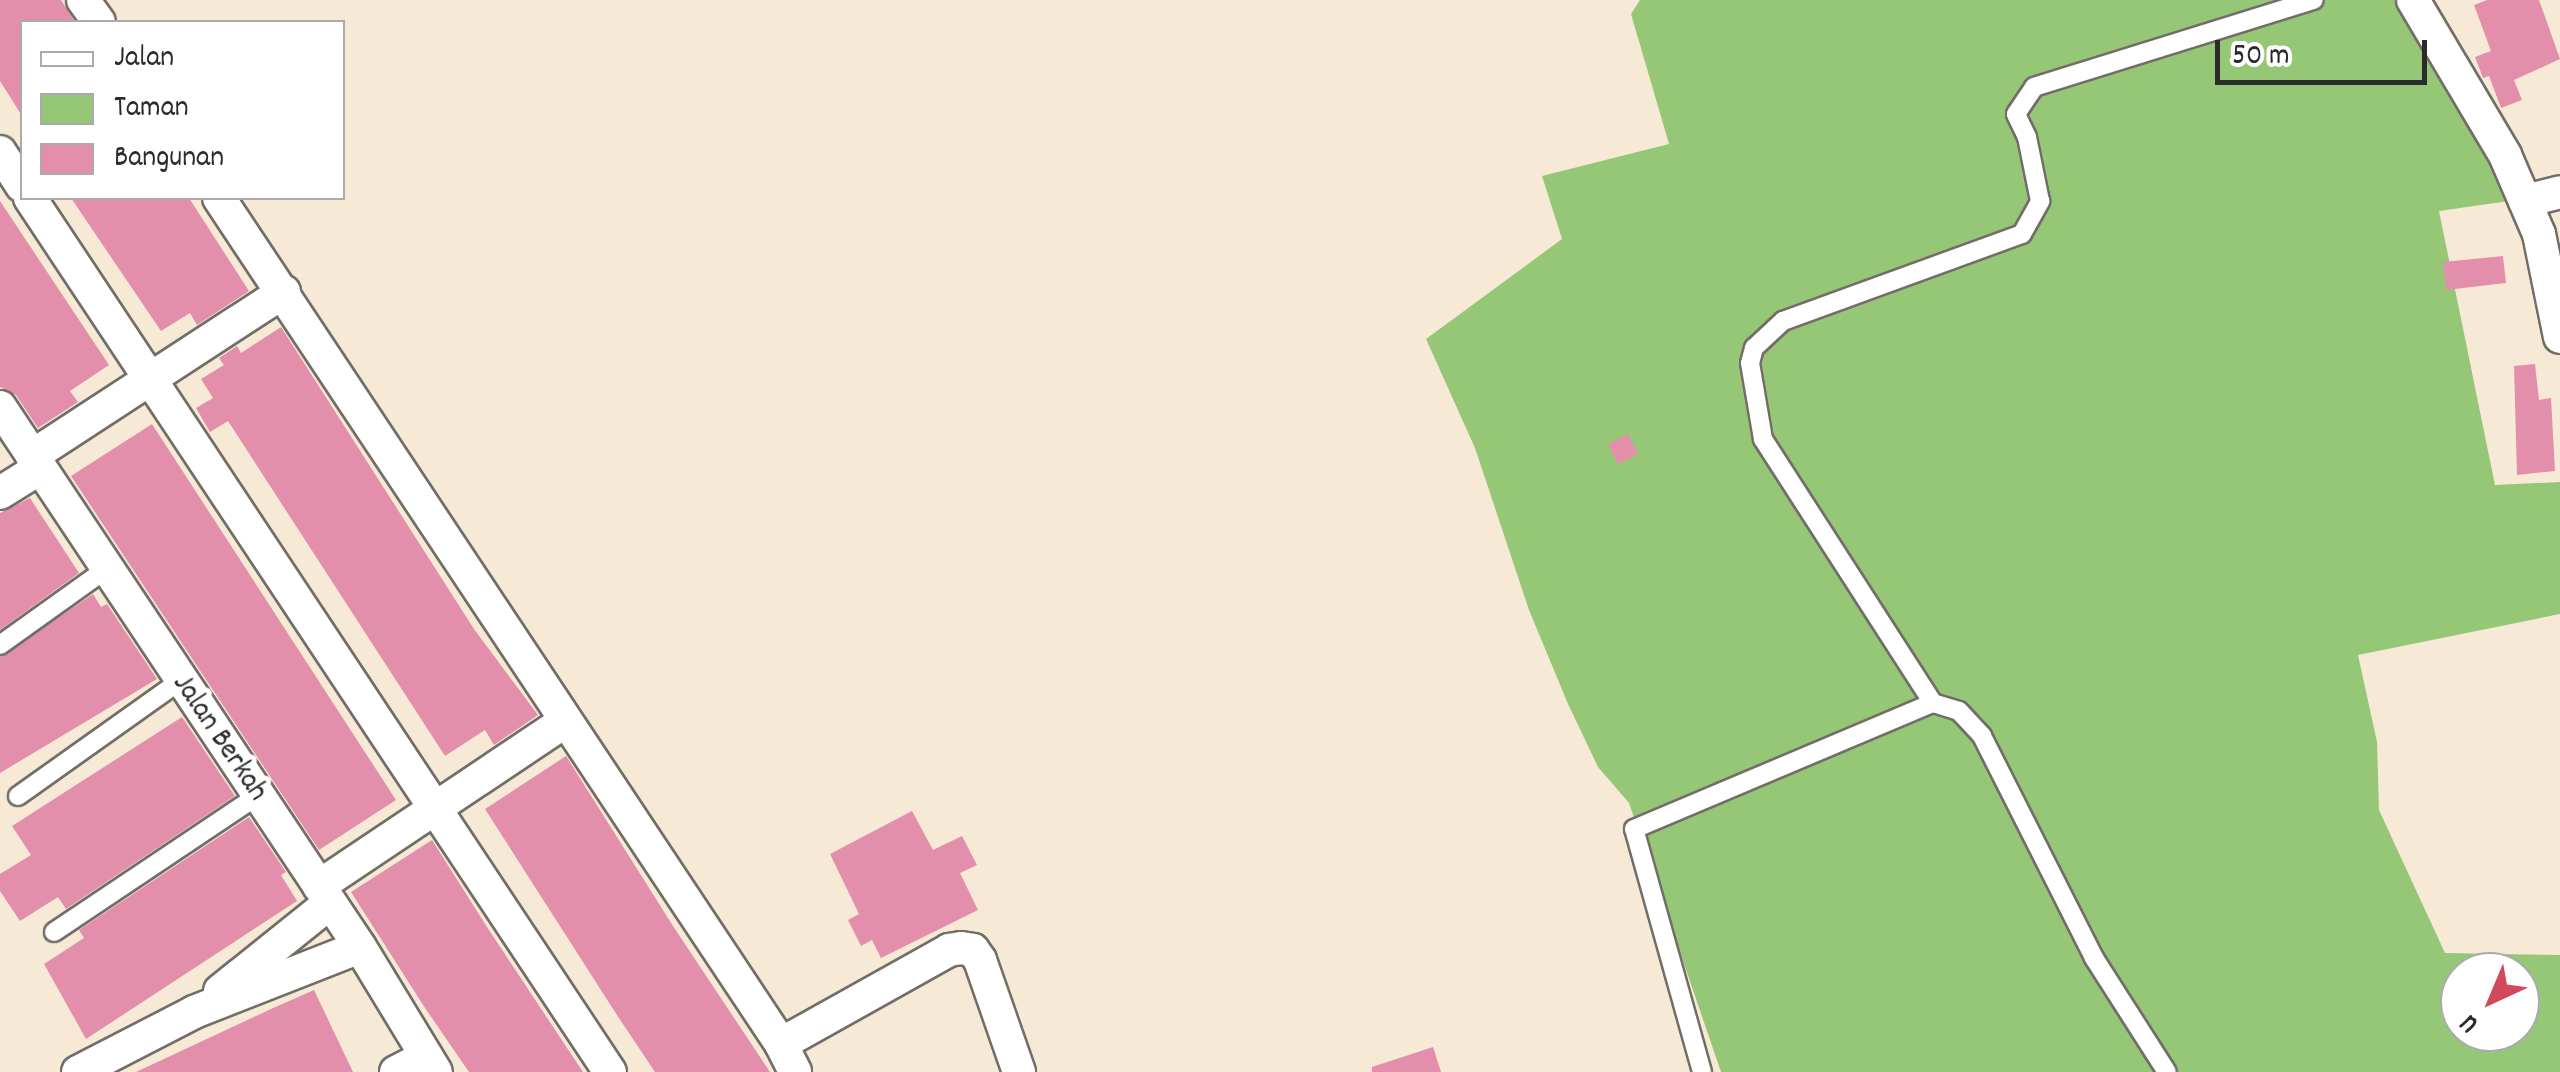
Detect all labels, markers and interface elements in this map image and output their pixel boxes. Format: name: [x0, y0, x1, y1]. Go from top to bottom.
legend: [20, 20, 345, 200]
scale bar: [2220, 20, 2432, 82]
text: 50 m: [2232, 36, 2290, 79]
text: Jalan: [114, 38, 174, 81]
text: Taman: [114, 88, 189, 131]
text: Bangunan: [114, 138, 224, 181]
street label: Jalan Berkah: [162, 669, 274, 809]
north arrow: [2440, 952, 2540, 1052]
text: U: [2452, 1003, 2489, 1041]

